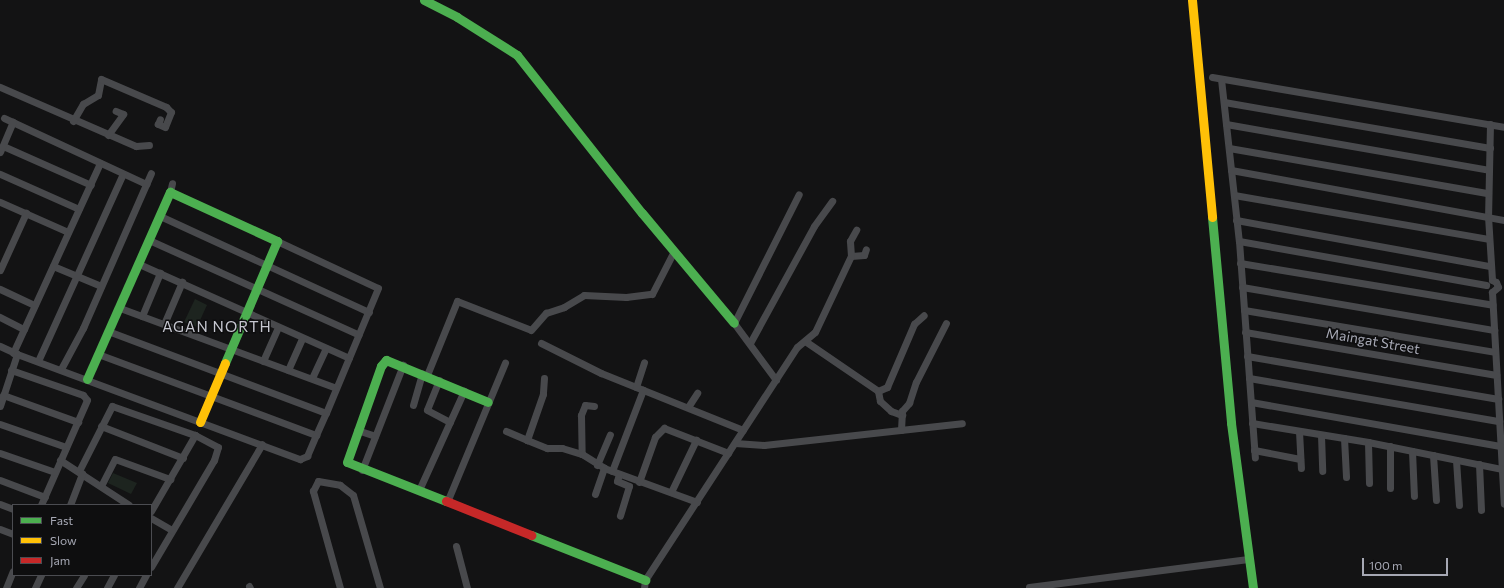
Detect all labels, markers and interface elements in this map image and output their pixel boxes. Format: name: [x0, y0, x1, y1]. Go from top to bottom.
district label: AGAN NORTH: [162, 318, 272, 336]
street label: Maingat Street: [1325, 324, 1421, 358]
legend: [12, 504, 152, 576]
text: Fast: [50, 513, 73, 527]
text: Slow: [50, 533, 77, 547]
scale bar: [1364, 550, 1450, 576]
text: Jam: [50, 553, 70, 567]
text: 100 m: [1369, 558, 1403, 572]

